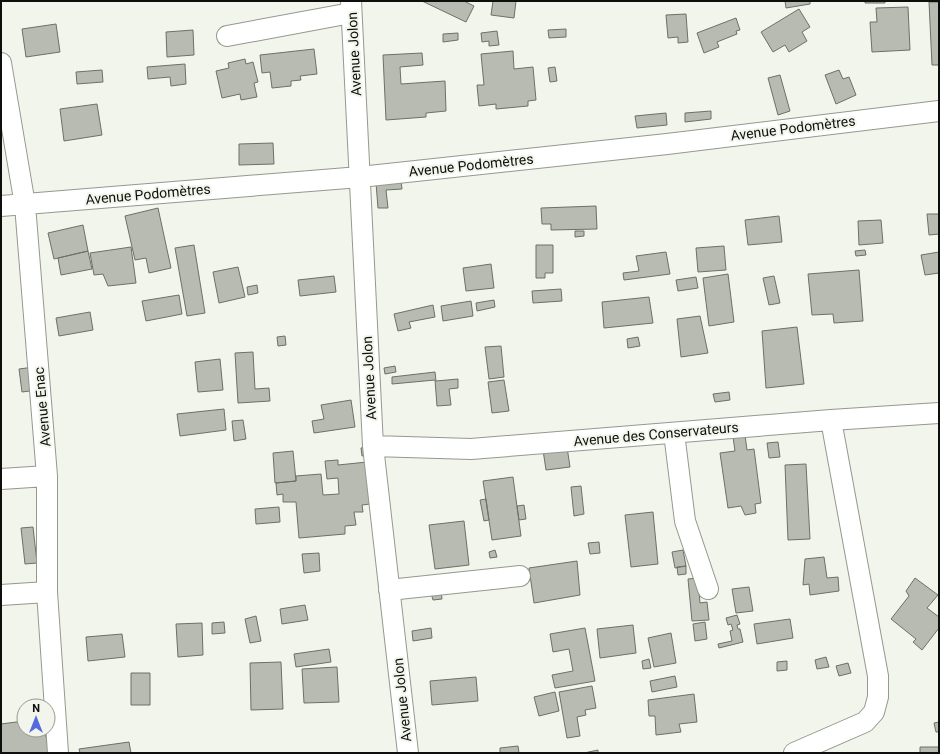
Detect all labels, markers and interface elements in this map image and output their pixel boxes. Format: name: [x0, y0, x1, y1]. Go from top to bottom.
street label: Avenue Jolon: [344, 12, 364, 96]
street label: Avenue Podomètres: [730, 112, 856, 144]
street label: Avenue Podomètres: [408, 150, 534, 180]
street label: Avenue Podomètres: [85, 181, 211, 207]
street label: Avenue Jolon: [359, 336, 379, 420]
street label: Avenue Enac: [31, 367, 53, 447]
street label: Avenue des Conservateurs: [573, 419, 739, 449]
street label: Avenue Jolon: [390, 657, 414, 743]
north arrow: [16, 698, 56, 738]
text: N: [32, 702, 40, 715]

